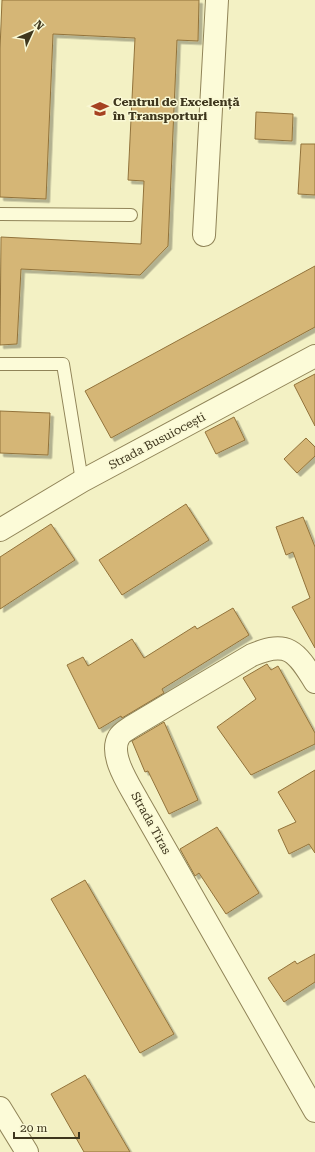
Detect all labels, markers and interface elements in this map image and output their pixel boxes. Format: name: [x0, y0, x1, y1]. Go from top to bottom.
north arrow: [12, 12, 52, 52]
text: N: [31, 18, 47, 33]
place label: Centrul de Excelență în Transporturi: [112, 95, 239, 123]
school or university icon: Centrul de Excelență în Transporturi: [90, 99, 110, 119]
street label: Strada Busuiocești: [106, 410, 208, 473]
street label: Strada Tiras: [128, 789, 174, 857]
scale bar: [14, 1114, 79, 1140]
text: 20 m: [20, 1121, 47, 1135]

